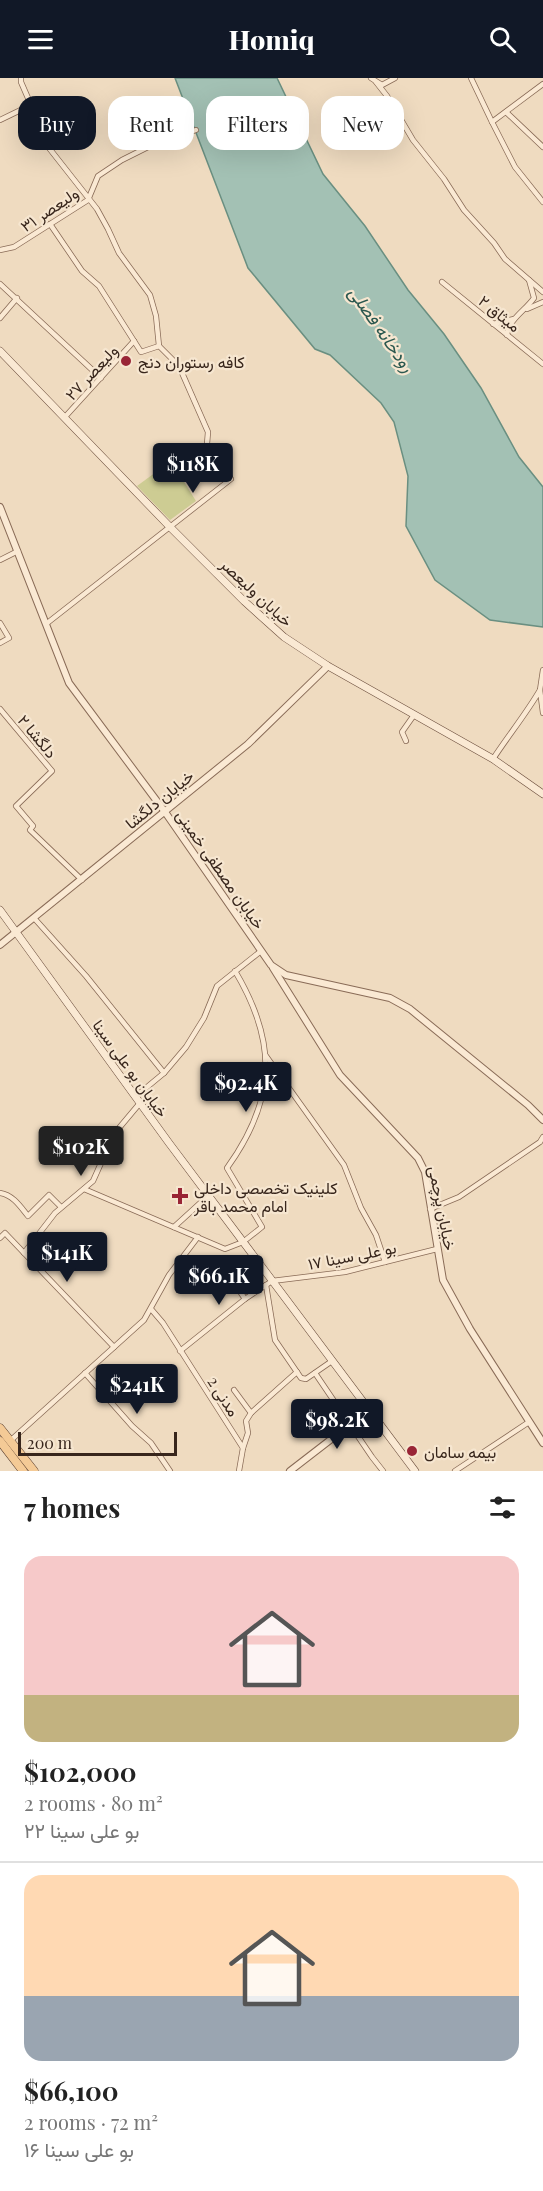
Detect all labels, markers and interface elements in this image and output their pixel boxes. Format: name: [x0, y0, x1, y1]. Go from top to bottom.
text: Homiq: [228, 21, 315, 57]
icon: menu: [24, 23, 57, 56]
icon: search: [486, 23, 519, 56]
chip: Buy: [18, 96, 96, 150]
chip: Rent: [108, 96, 194, 150]
chip: Filters: [206, 96, 309, 150]
chip: New: [321, 96, 404, 150]
street label: ولیعصر ۳۱: [16, 182, 83, 237]
water label: رودخانه فصلی: [344, 281, 420, 377]
street label: میثاق ۲: [475, 290, 525, 336]
street label: ولیعصر ۲۷: [60, 340, 123, 405]
place label: کافه رستوران دنج: [138, 351, 245, 374]
marker: کافه رستوران دنج: [119, 354, 133, 368]
pin: $118K: [151, 443, 235, 494]
text: $118K: [167, 449, 219, 476]
street label: خیابان ولیعصر: [215, 553, 298, 632]
street label: دلگشا ۲: [14, 710, 62, 762]
street label: خیابان دلگشا: [120, 765, 198, 833]
street label: خیابان مصطفی خمینی: [171, 805, 270, 934]
street label: خیابان بو علی سینا: [88, 1015, 174, 1122]
pin: $92.4K: [197, 1062, 295, 1113]
text: $92.4K: [214, 1068, 278, 1095]
pin: $102K: [39, 1126, 123, 1177]
text: $102K: [53, 1132, 109, 1159]
street label: خیابان پرچمی: [423, 1164, 462, 1253]
place label: کلینیک تخصصی داخلی امام محمد باقر: [193, 1177, 338, 1217]
marker: کلینیک تخصصی داخلی امام محمد باقر: [171, 1187, 189, 1205]
pin: $141K: [25, 1232, 109, 1283]
street label: بو علی سینا ۱۷: [306, 1236, 398, 1275]
text: $141K: [41, 1238, 93, 1265]
pin: $66.1K: [170, 1255, 268, 1306]
text: $66.1K: [188, 1261, 250, 1288]
pin: $241K: [95, 1364, 179, 1415]
text: $241K: [110, 1370, 164, 1397]
street label: مدنی 2: [202, 1372, 245, 1421]
pin: $98.2K: [288, 1399, 386, 1450]
text: $98.2K: [305, 1405, 369, 1432]
scale bar: [18, 1429, 177, 1456]
text: 200 m: [27, 1432, 72, 1453]
place label: بیمه سامان: [424, 1441, 496, 1462]
marker: بیمه سامان: [405, 1444, 419, 1458]
text: 7 homes: [24, 1490, 120, 1525]
icon: filters: [486, 1491, 519, 1524]
icon: home: [218, 1595, 326, 1703]
text: $102,000: [24, 1754, 137, 1789]
text: 2 rooms · 80 m²: [24, 1789, 163, 1816]
text: بو علی سینا ۲۲: [24, 1816, 139, 1843]
icon: home: [218, 1914, 326, 2022]
text: $66,100: [24, 2073, 119, 2108]
text: 2 rooms · 72 m²: [24, 2108, 158, 2135]
text: بو علی سینا ۱۶: [24, 2135, 134, 2162]

